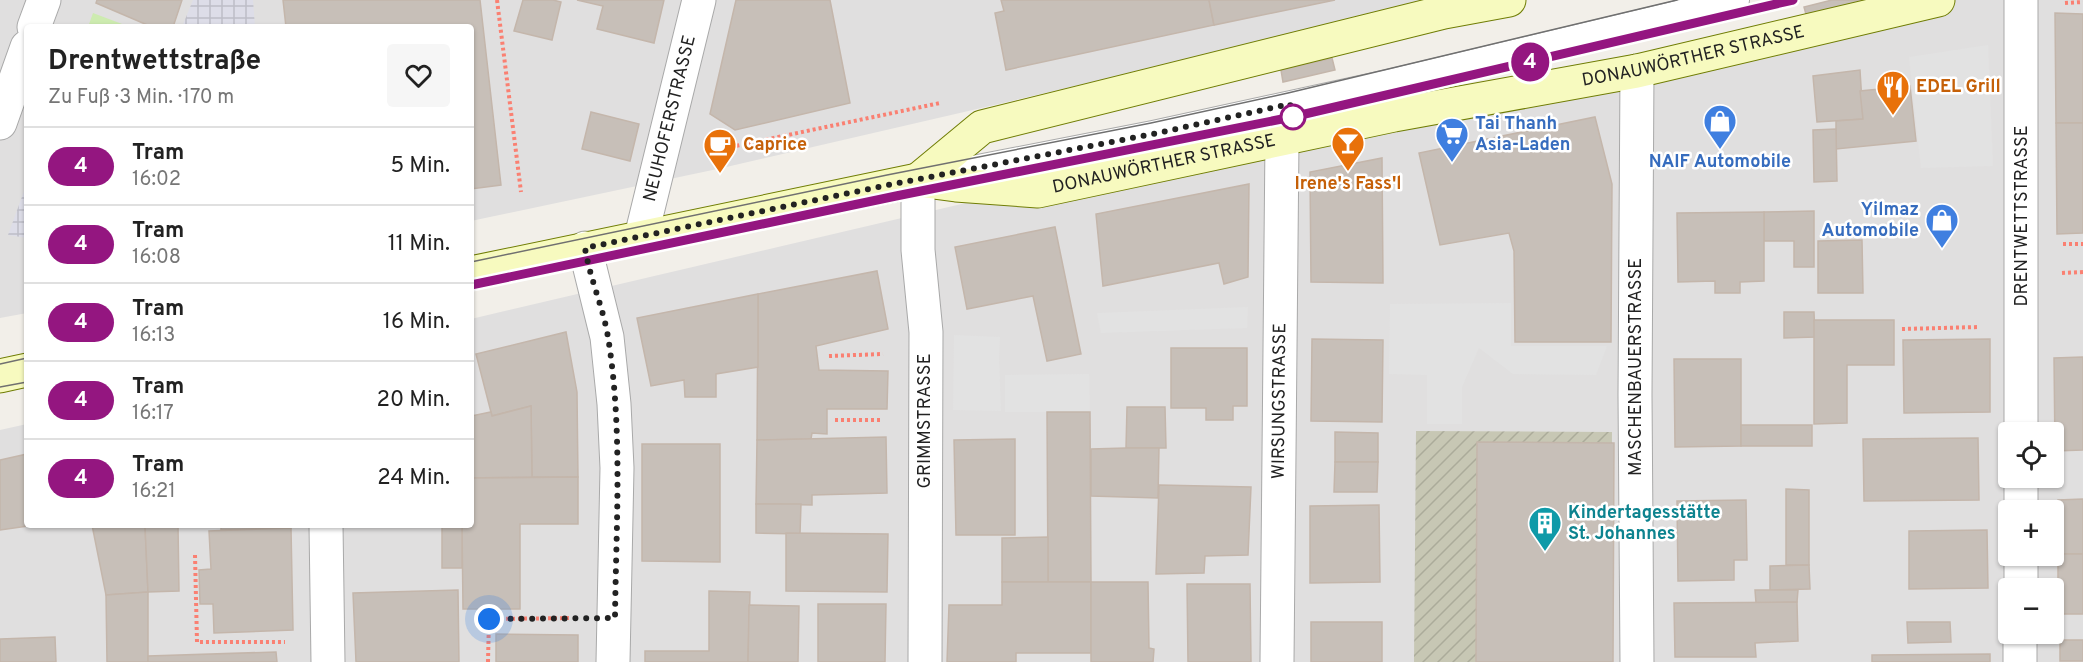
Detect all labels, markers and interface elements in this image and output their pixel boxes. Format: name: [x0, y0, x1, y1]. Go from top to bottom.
street label: DONAUWÖRTHER STRASSE: [1580, 20, 1807, 92]
street label: NEUHOFERSTRASSE: [639, 33, 701, 204]
line badge: 4: [1510, 42, 1550, 82]
text: Drentwettstraße: [48, 44, 261, 80]
button: heart: [387, 44, 450, 107]
text: 4: [1523, 49, 1537, 76]
restaurant icon: EDEL Grill: [1875, 69, 1911, 116]
place label: EDEL Grill: [1916, 76, 2001, 99]
text: Zu Fuß · 3 Min. · 170 m: [48, 85, 234, 111]
shop icon: NAIF Automobile: [1702, 103, 1738, 150]
unlabelled marker: [1280, 104, 1306, 130]
place label: Tai Thanh Asia-Laden: [1475, 113, 1571, 157]
supermarket icon: Tai Thanh Asia-Laden: [1434, 116, 1470, 163]
bar icon: Irene's Fass'l: [1330, 125, 1366, 172]
street label: DRENTWETTSTRASSE: [2011, 125, 2034, 307]
cafe icon: Caprice: [702, 127, 738, 174]
street label: DONAUWÖRTHER STRASSE: [1050, 129, 1278, 199]
place label: Caprice: [743, 134, 807, 157]
text: Tram: [132, 140, 184, 167]
place label: NAIF Automobile: [1649, 151, 1791, 174]
text: 4: [74, 153, 88, 180]
text: 5 Min.: [390, 153, 450, 180]
text: 16:02: [132, 167, 181, 193]
place label: Irene's Fass'l: [1294, 173, 1402, 196]
place label: Yilmaz Automobile: [1822, 199, 1919, 243]
shop icon: Yilmaz Automobile: [1924, 202, 1960, 249]
text: Tram: [132, 218, 184, 245]
text: 4: [74, 231, 88, 258]
text: 11 Min.: [388, 231, 450, 258]
text: 16:08: [132, 245, 181, 271]
street label: MASCHENBAUERSTRASSE: [1625, 258, 1648, 476]
text: Tram: [132, 296, 184, 323]
text: 4: [74, 309, 88, 336]
text: 16 Min.: [383, 309, 450, 336]
text: 16:13: [132, 323, 175, 349]
street label: WIRSUNGSTRASSE: [1267, 323, 1292, 479]
street label: GRIMMSTRASSE: [914, 354, 937, 488]
text: Tram: [132, 374, 184, 401]
text: 4: [74, 387, 88, 414]
text: 20 Min.: [376, 387, 450, 414]
text: 16:17: [132, 401, 174, 427]
map controls: [1998, 422, 2064, 644]
button: locate: [1998, 422, 2064, 488]
text: Tram: [132, 452, 184, 479]
text: 4: [74, 465, 88, 492]
text: 24 Min.: [377, 465, 450, 492]
text: 16:21: [132, 479, 176, 505]
button: +: [1998, 500, 2064, 566]
place label: Kindertagesstätte St. Johannes: [1568, 502, 1720, 546]
building icon: Kindertagesstätte St. Johannes: [1527, 505, 1563, 552]
button: −: [1998, 578, 2064, 644]
your location: [474, 604, 504, 634]

